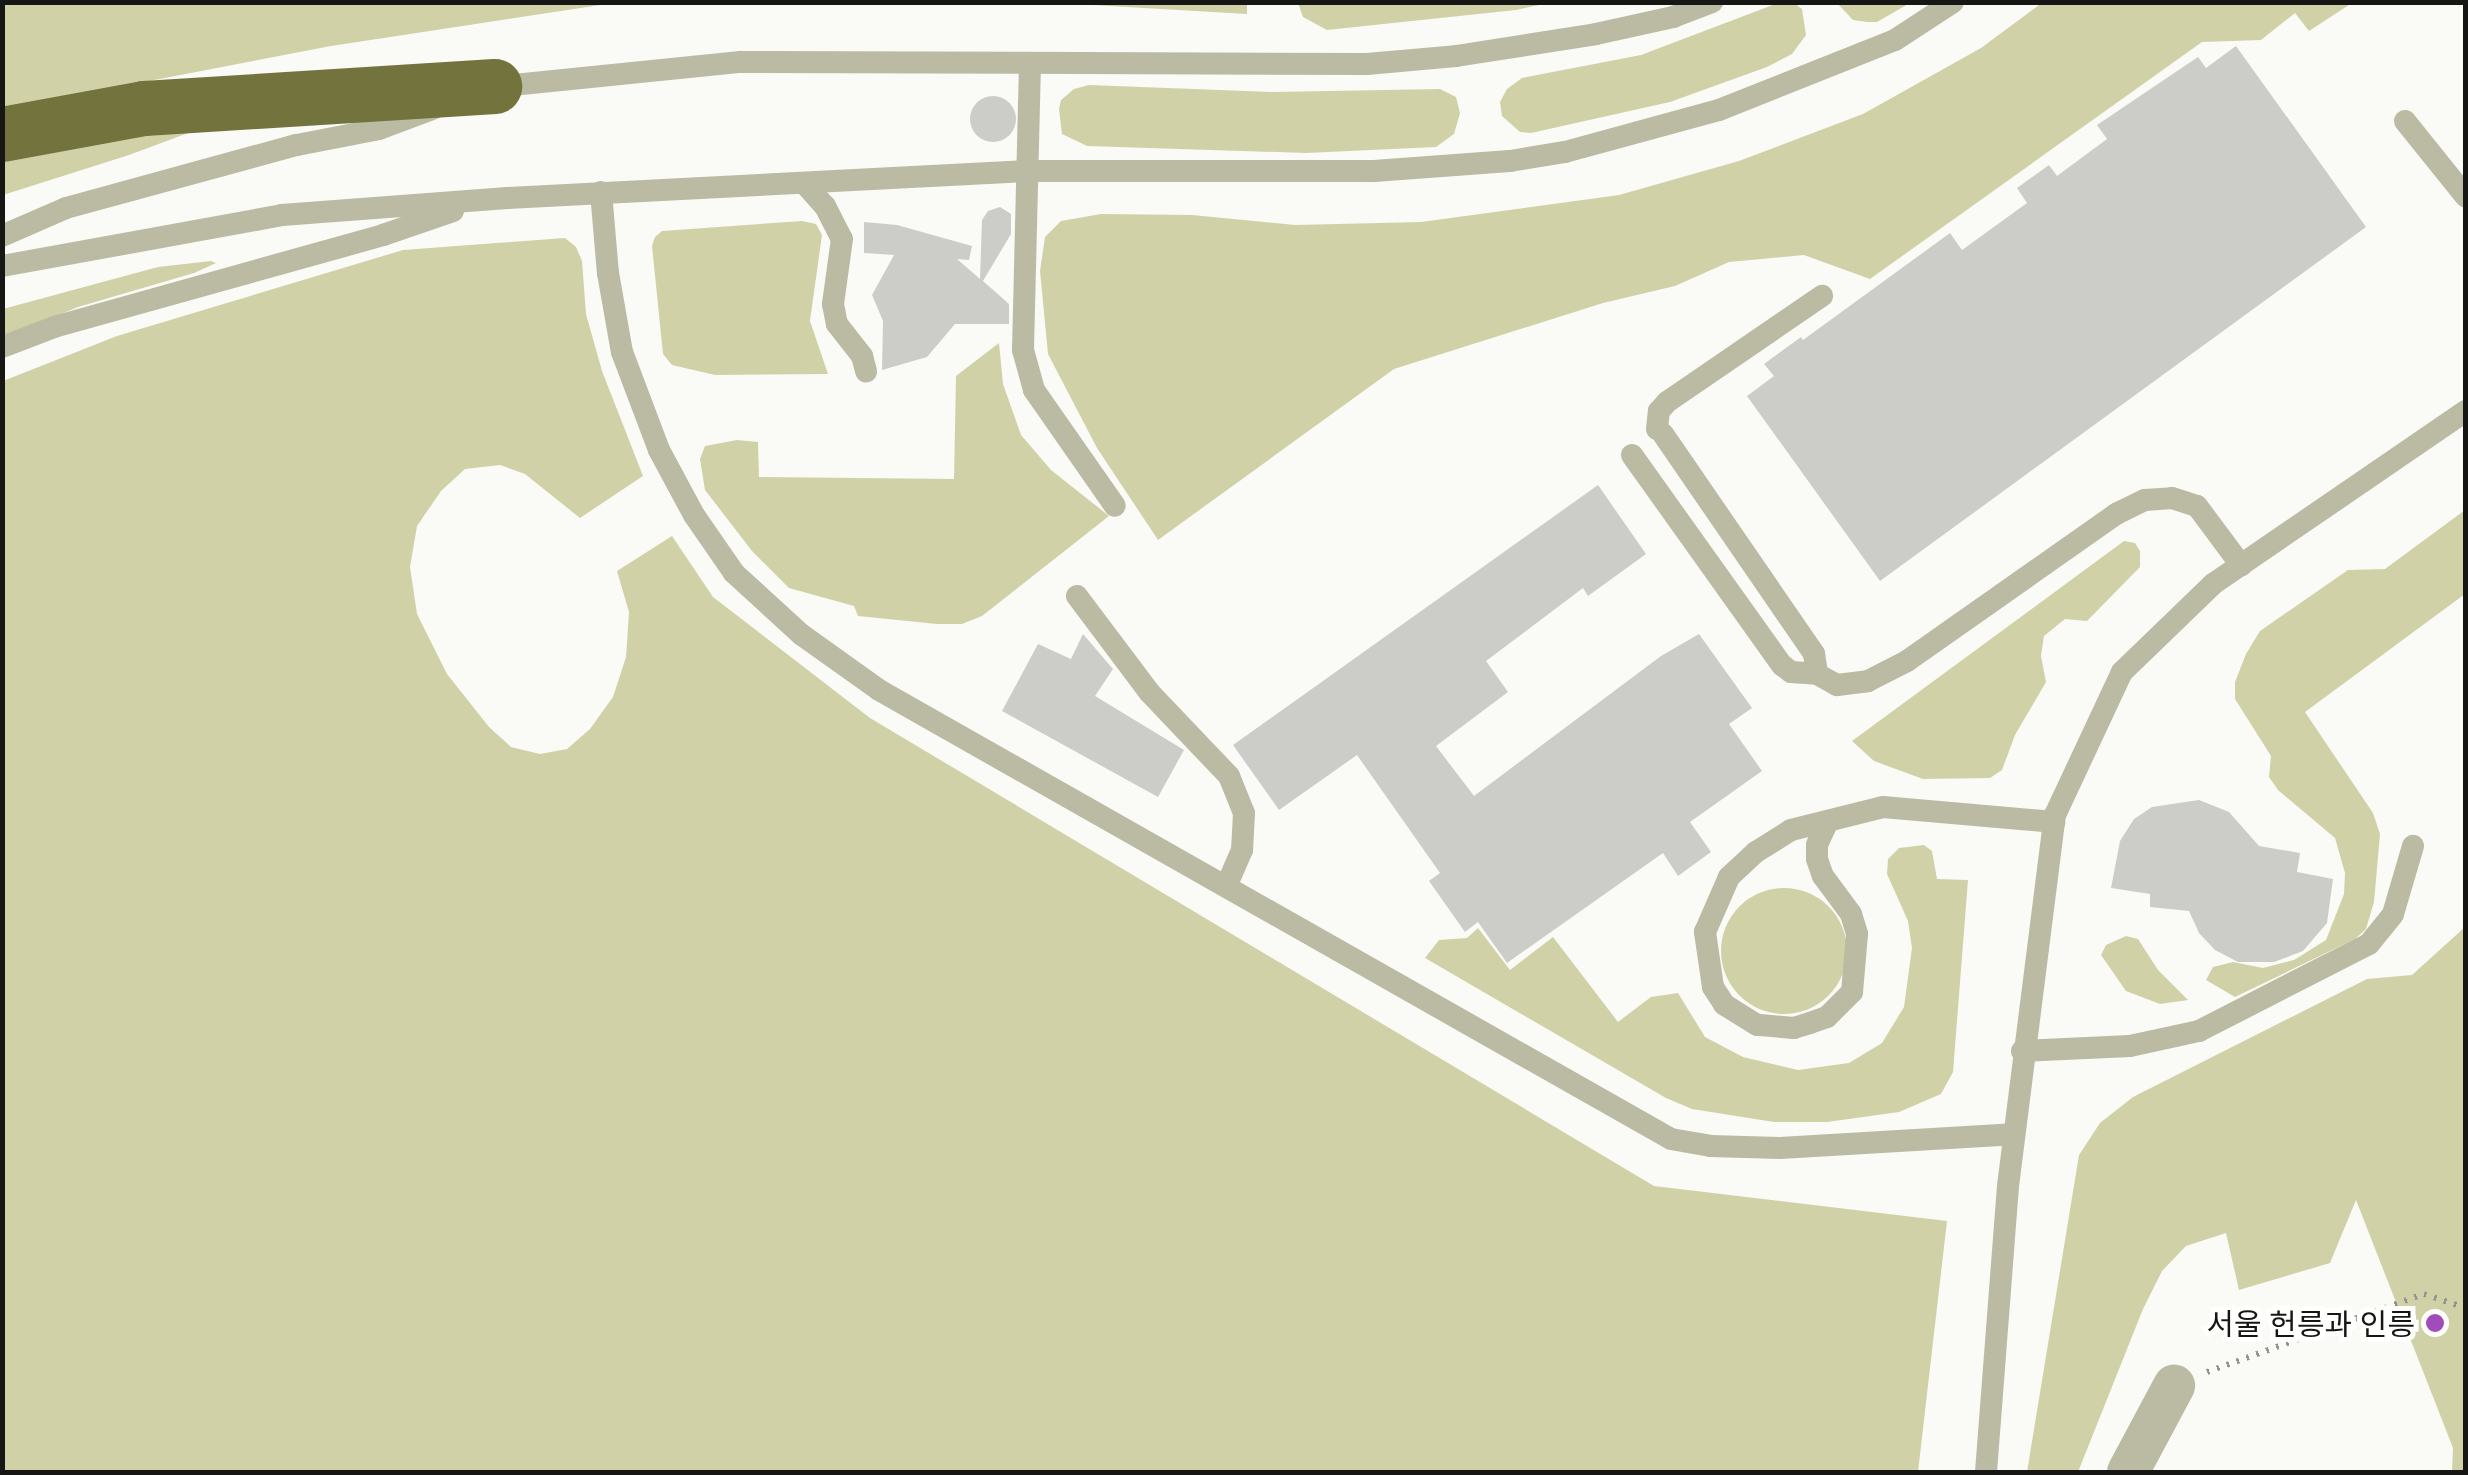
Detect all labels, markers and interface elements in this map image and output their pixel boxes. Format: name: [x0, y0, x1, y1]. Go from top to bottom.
place label: 서울 헌릉과 인릉: [2206, 1305, 2415, 1341]
marker: 서울 헌릉과 인릉: [2424, 1312, 2446, 1334]

